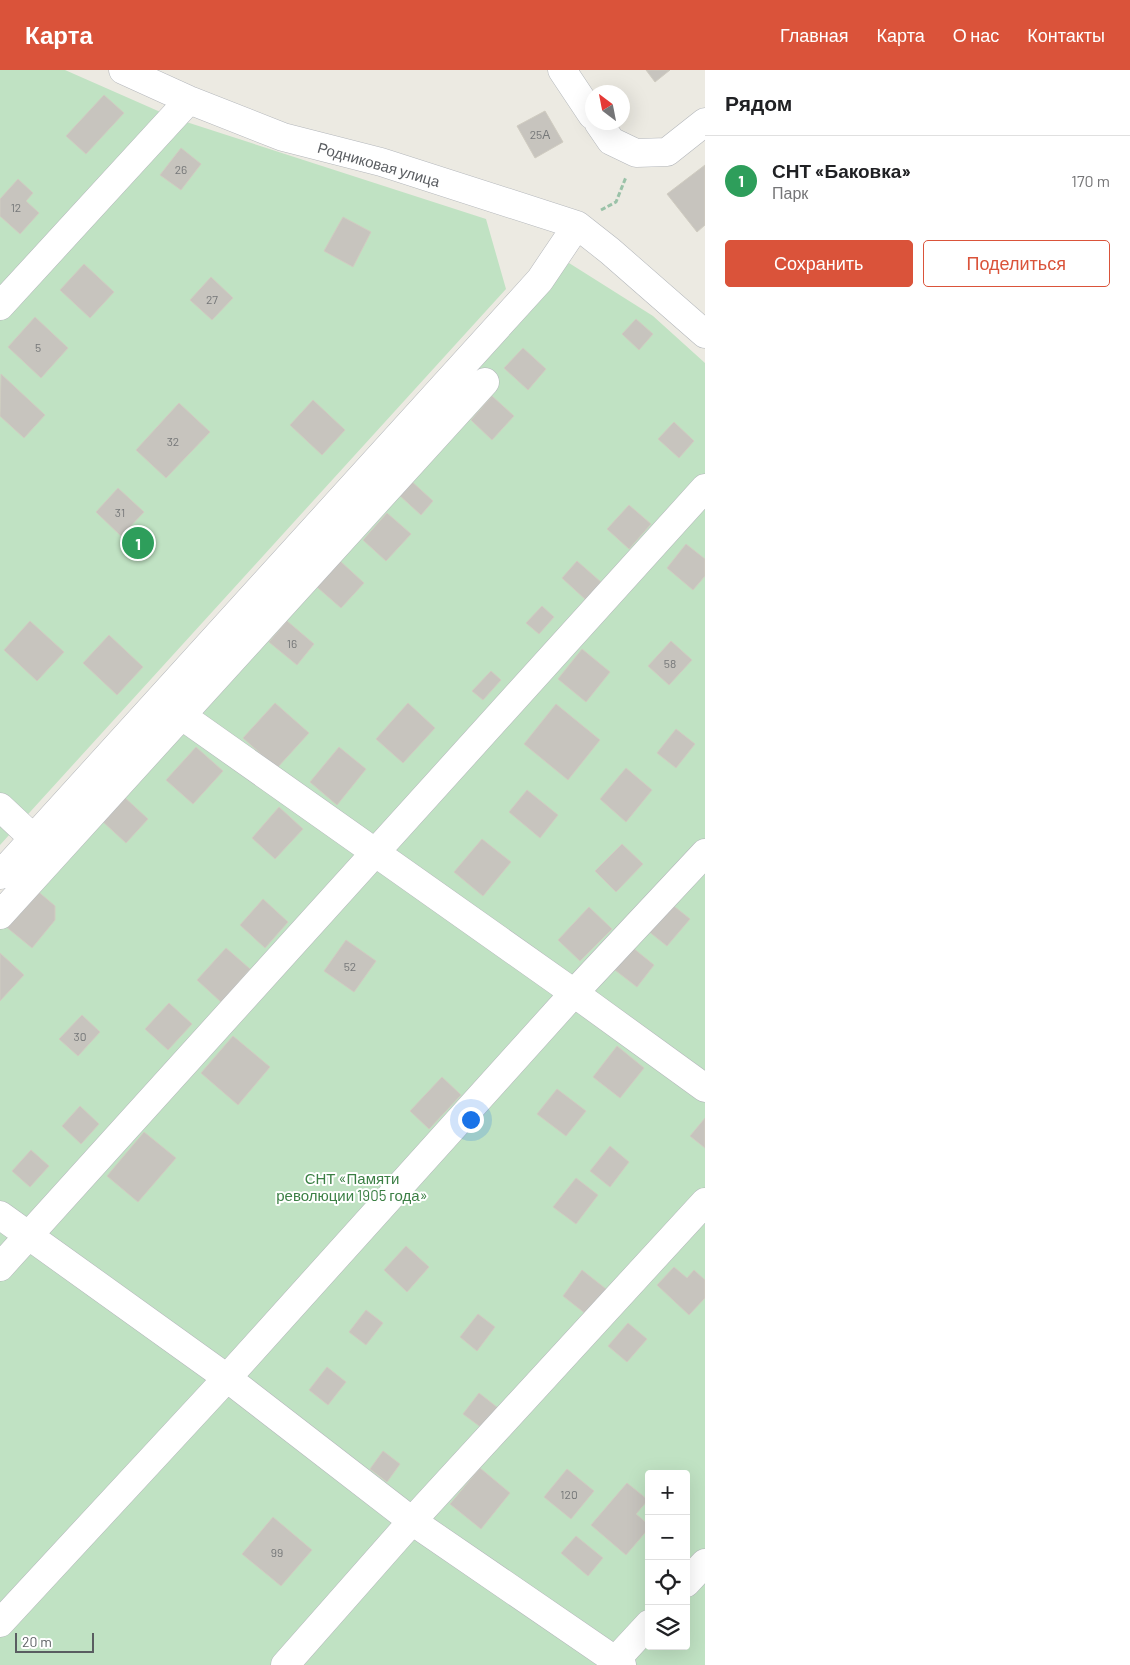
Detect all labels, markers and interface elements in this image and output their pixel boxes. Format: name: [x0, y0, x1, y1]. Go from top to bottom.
text: Карта: [25, 20, 93, 49]
text: Главная: [780, 24, 849, 46]
text: Карта: [877, 24, 925, 46]
text: О нас: [953, 24, 999, 46]
text: Контакты: [1027, 24, 1105, 46]
north arrow: [585, 85, 630, 130]
text: Рядом: [725, 90, 792, 115]
house number: 25А: [530, 127, 550, 141]
street label: Родниковая улица: [316, 138, 443, 190]
text: СНТ «Баковка»: [772, 159, 911, 182]
house number: 26: [175, 162, 187, 176]
text: 1: [738, 171, 744, 190]
text: 170 m: [1071, 171, 1110, 190]
text: Парк: [772, 183, 808, 202]
house number: 12: [11, 200, 21, 214]
button: Сохранить: [725, 240, 913, 287]
button: Поделиться: [923, 240, 1110, 287]
house number: 27: [206, 292, 218, 306]
house number: 5: [35, 340, 41, 354]
house number: 32: [167, 434, 179, 448]
house number: 31: [115, 505, 125, 519]
pin: 1: [122, 524, 154, 562]
house number: 16: [287, 636, 297, 650]
house number: 58: [664, 656, 676, 670]
house number: 52: [344, 959, 356, 973]
house number: 30: [74, 1029, 86, 1043]
your location: [458, 1107, 484, 1133]
park label: СНТ «Памяти революции 1905 года»: [276, 1169, 428, 1204]
map controls: [645, 1470, 690, 1650]
button: +: [645, 1470, 690, 1515]
house number: 120: [560, 1487, 578, 1501]
button: −: [645, 1515, 690, 1560]
house number: 99: [271, 1545, 283, 1559]
button: locate: [645, 1560, 690, 1605]
button: layers: [645, 1605, 690, 1650]
scale bar: [15, 1630, 94, 1653]
text: 20 m: [22, 1633, 52, 1650]

